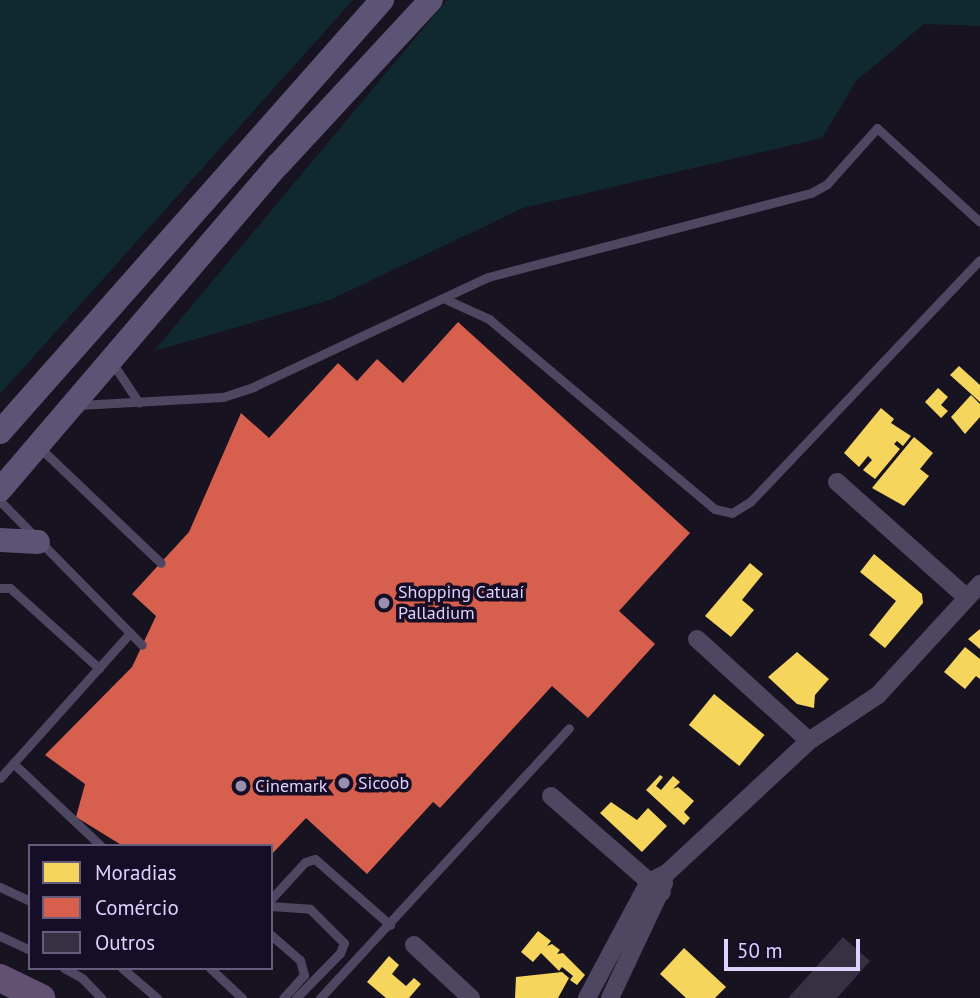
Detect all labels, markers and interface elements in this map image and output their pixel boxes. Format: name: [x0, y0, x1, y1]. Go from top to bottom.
place label: Shopping Catuaí Palladium: [398, 582, 524, 624]
marker: Shopping Catuaí Palladium: [376, 595, 392, 611]
place label: Sicoob: [358, 772, 409, 794]
place label: Cinemark: [255, 775, 327, 797]
marker: Sicoob: [336, 775, 352, 791]
marker: Cinemark: [233, 778, 249, 794]
legend: [28, 844, 273, 970]
text: Moradias: [95, 859, 177, 886]
text: Comércio: [95, 894, 179, 921]
scale bar: [728, 925, 864, 969]
text: Outros: [95, 929, 155, 956]
text: 50 m: [737, 937, 783, 964]

